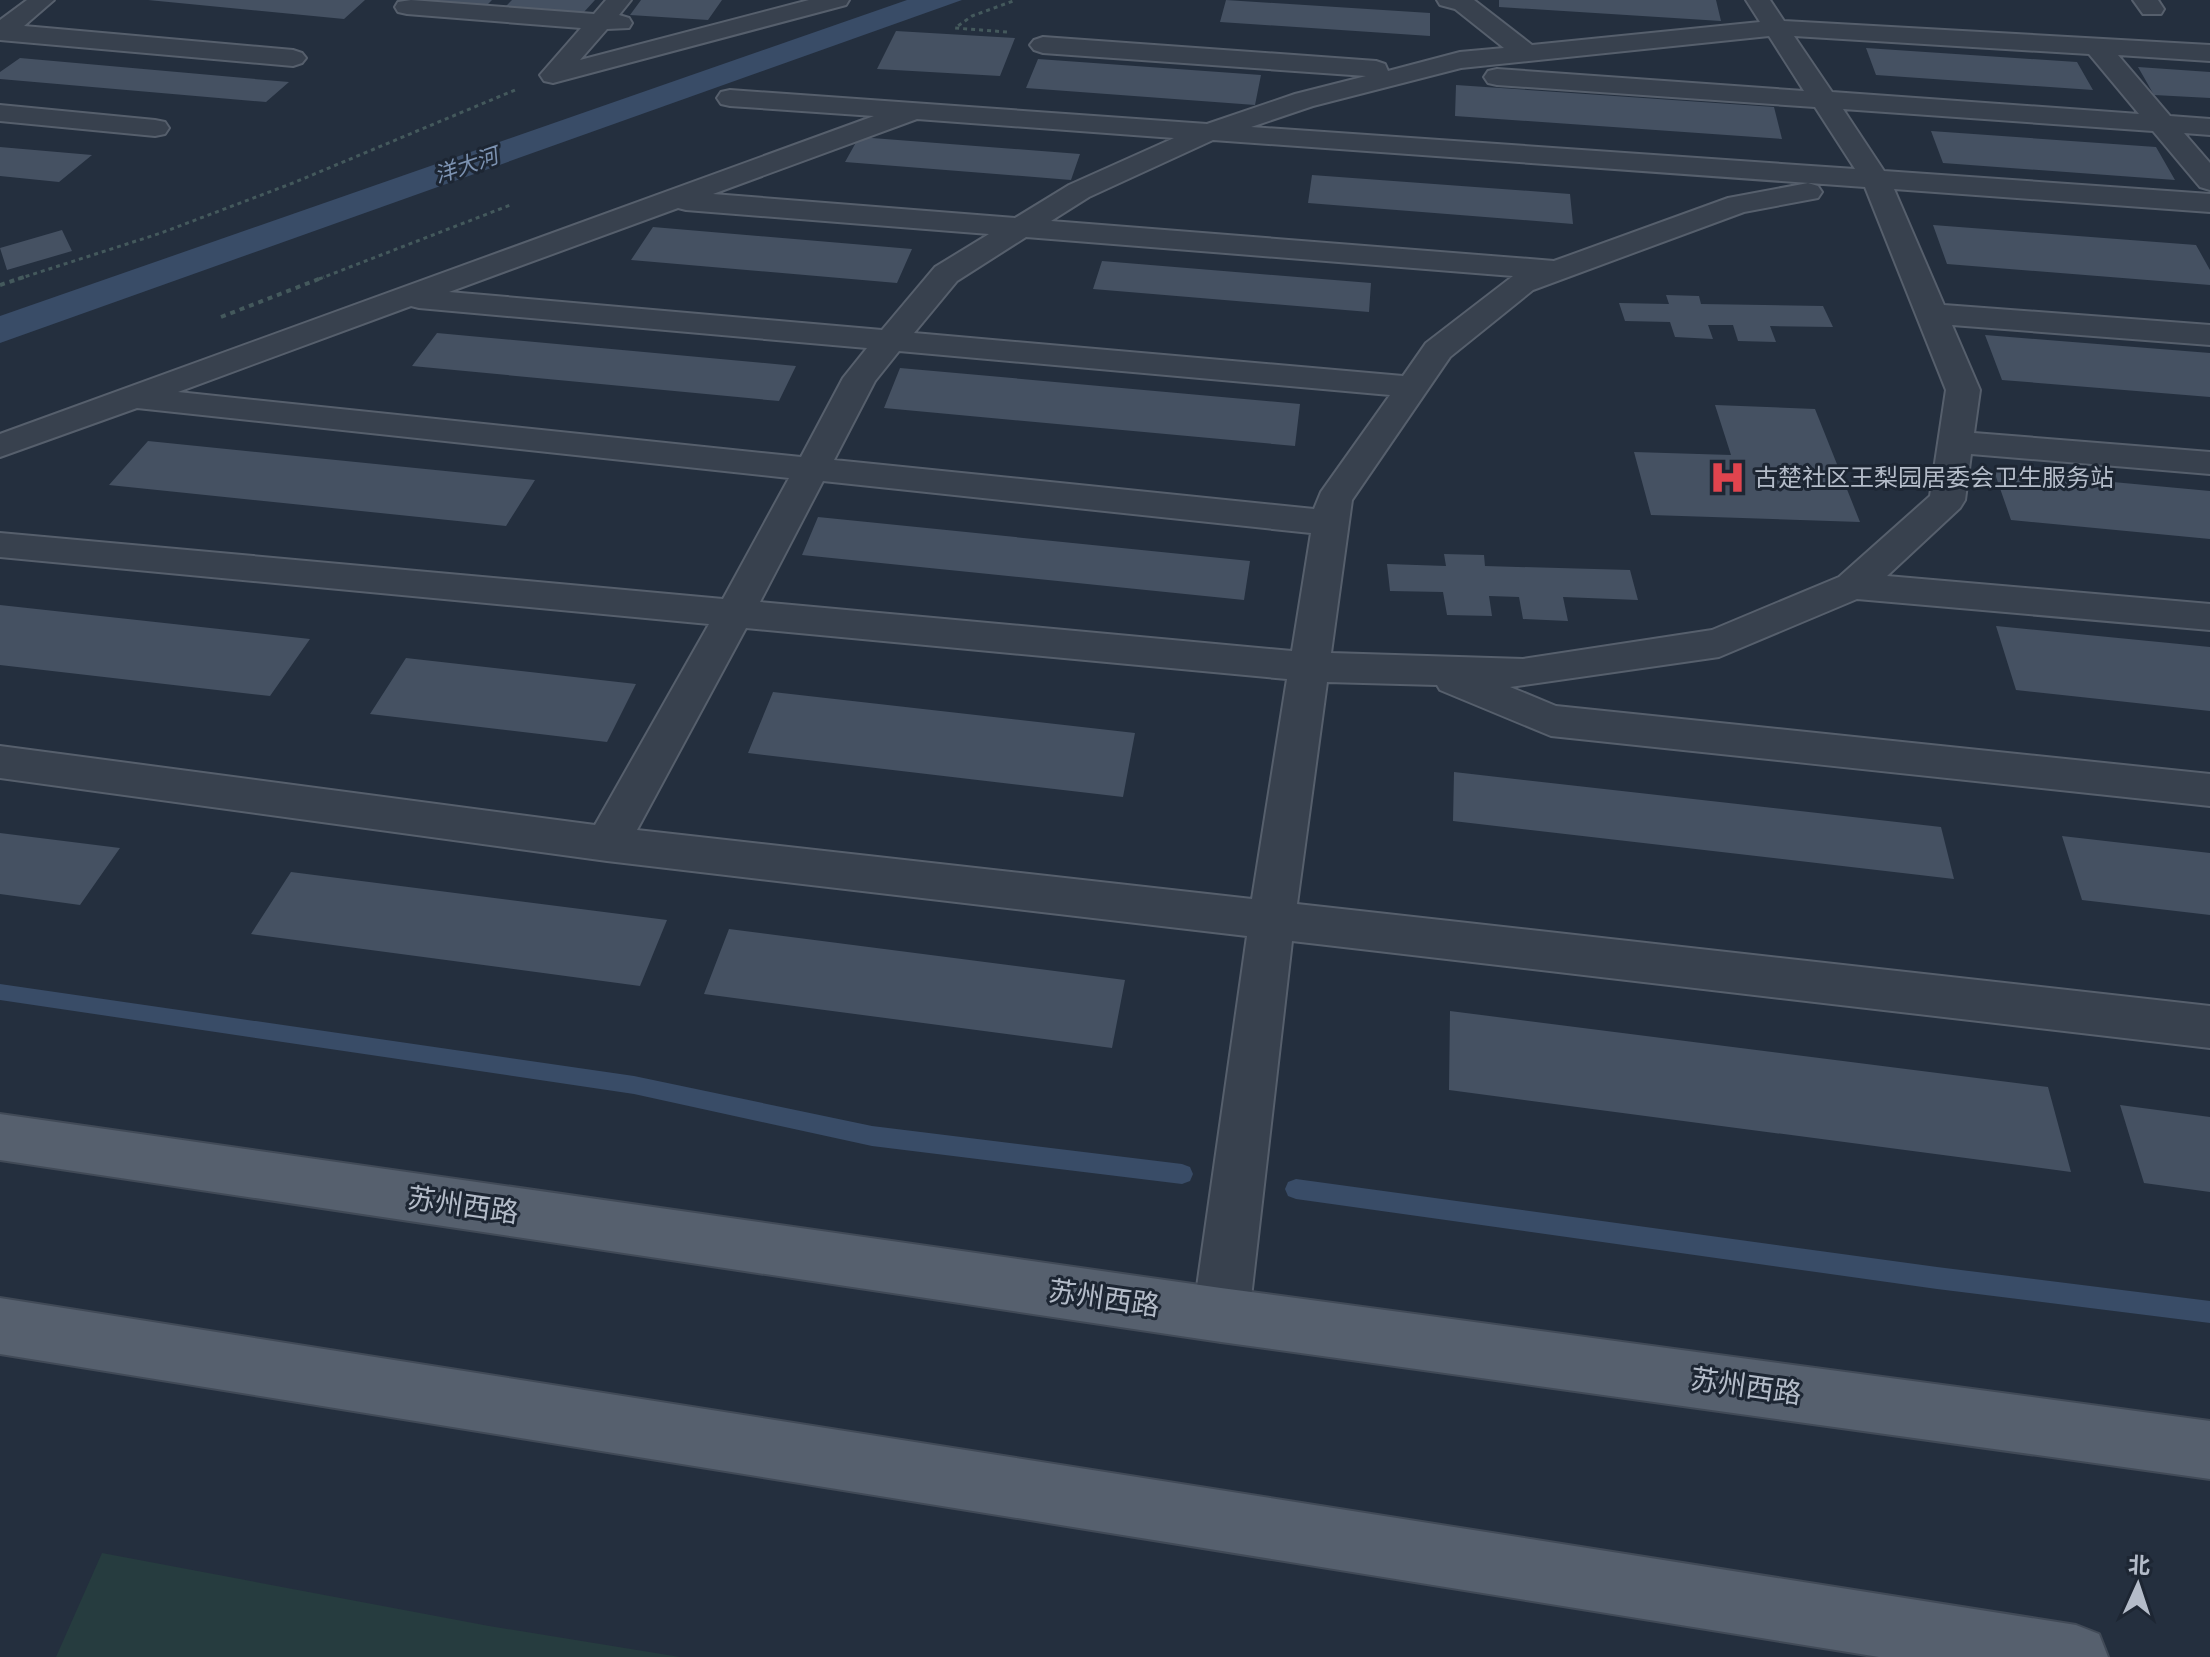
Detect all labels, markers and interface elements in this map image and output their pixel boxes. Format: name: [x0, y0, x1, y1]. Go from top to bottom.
water label: 洋大河: [430, 140, 506, 189]
hospital icon: 古楚社区王梨园居委会卫生服务站: [1709, 459, 1747, 497]
place label: 古楚社区王梨园居委会卫生服务站: [1754, 462, 2114, 493]
street label: 苏州西路: [405, 1179, 521, 1231]
street label: 苏州西路: [1046, 1272, 1162, 1324]
street label: 苏州西路: [1688, 1360, 1804, 1412]
north arrow: [2098, 1545, 2178, 1625]
text: 北: [2127, 1550, 2151, 1580]

